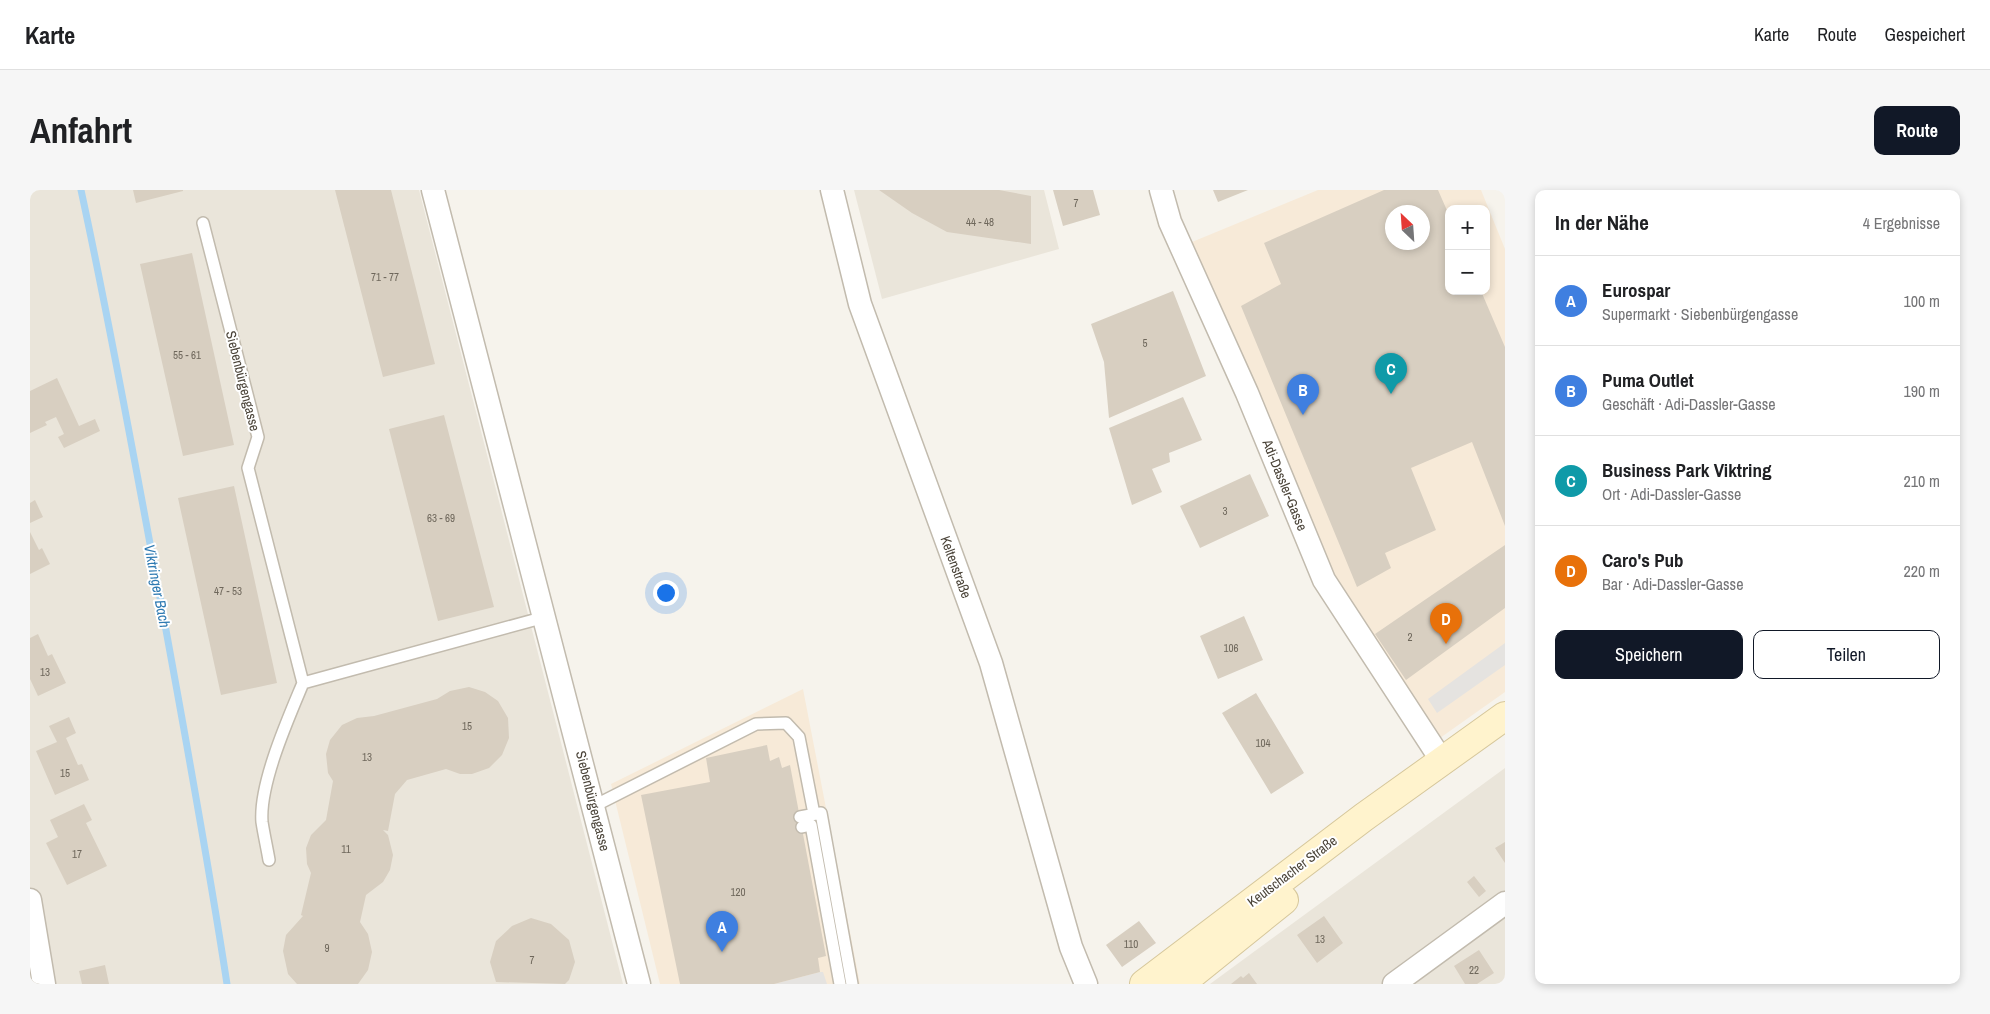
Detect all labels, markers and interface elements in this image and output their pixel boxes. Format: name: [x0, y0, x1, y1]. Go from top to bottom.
text: Karte: [25, 19, 75, 51]
text: Karte: [1754, 22, 1789, 47]
text: Route: [1817, 22, 1857, 47]
text: Gespeichert: [1885, 22, 1965, 47]
button: Route: [1874, 106, 1960, 155]
text: Anfahrt: [30, 107, 132, 154]
house number: 7: [1073, 196, 1079, 210]
north arrow: [1385, 205, 1430, 250]
map controls: [1445, 205, 1490, 295]
button: +: [1445, 205, 1490, 250]
text: In der Nähe: [1555, 208, 1649, 237]
text: 4 Ergebnisse: [1863, 212, 1940, 234]
house number: 44 - 48: [966, 215, 994, 229]
button: −: [1445, 250, 1490, 295]
house number: 71 - 77: [371, 270, 399, 284]
text: Eurospar: [1602, 277, 1670, 303]
text: A: [1566, 290, 1576, 312]
text: 100 m: [1904, 290, 1940, 312]
text: Supermarkt · Siebenbürgengasse: [1602, 303, 1798, 325]
street label: Siebenbürgengasse: [222, 329, 264, 433]
house number: 5: [1142, 336, 1148, 350]
house number: 55 - 61: [173, 348, 201, 362]
pin: C: [1375, 353, 1407, 394]
text: Puma Outlet: [1602, 367, 1694, 393]
pin: B: [1287, 374, 1319, 415]
text: B: [1566, 380, 1576, 402]
text: 190 m: [1904, 380, 1940, 402]
text: Geschäft · Adi-Dassler-Gasse: [1602, 393, 1776, 415]
street label: Adi-Dassler-Gasse: [1258, 436, 1312, 533]
text: Business Park Viktring: [1602, 457, 1771, 483]
text: C: [1566, 470, 1576, 492]
text: 210 m: [1904, 470, 1940, 492]
text: Ort · Adi-Dassler-Gasse: [1602, 483, 1741, 505]
house number: 3: [1222, 504, 1228, 518]
house number: 63 - 69: [427, 511, 455, 525]
street label: Keltenstraße: [936, 533, 976, 601]
water label: Viktringer Bach: [139, 542, 176, 630]
text: Caro's Pub: [1602, 547, 1684, 573]
text: D: [1566, 560, 1576, 582]
text: 220 m: [1904, 560, 1940, 582]
text: Bar · Adi-Dassler-Gasse: [1602, 573, 1743, 595]
your location: [653, 580, 679, 606]
house number: 47 - 53: [214, 584, 242, 598]
pin: D: [1430, 603, 1462, 644]
house number: 2: [1407, 630, 1413, 644]
button: Speichern: [1555, 630, 1743, 679]
button: Teilen: [1753, 630, 1940, 679]
house number: 106: [1223, 641, 1239, 655]
house number: 13: [40, 665, 50, 679]
house number: 15: [462, 719, 472, 733]
house number: 104: [1255, 736, 1271, 750]
street label: Siebenbürgengasse: [572, 749, 614, 853]
house number: 13: [362, 750, 372, 764]
house number: 15: [60, 766, 70, 780]
street label: Keutschacher Straße: [1244, 831, 1340, 911]
house number: 11: [341, 842, 351, 856]
house number: 17: [72, 847, 82, 861]
house number: 120: [730, 885, 746, 899]
pin: A: [706, 911, 738, 952]
house number: 13: [1315, 932, 1325, 946]
house number: 110: [1124, 937, 1138, 951]
house number: 9: [324, 941, 330, 955]
house number: 7: [529, 953, 535, 967]
house number: 22: [1469, 963, 1479, 977]

